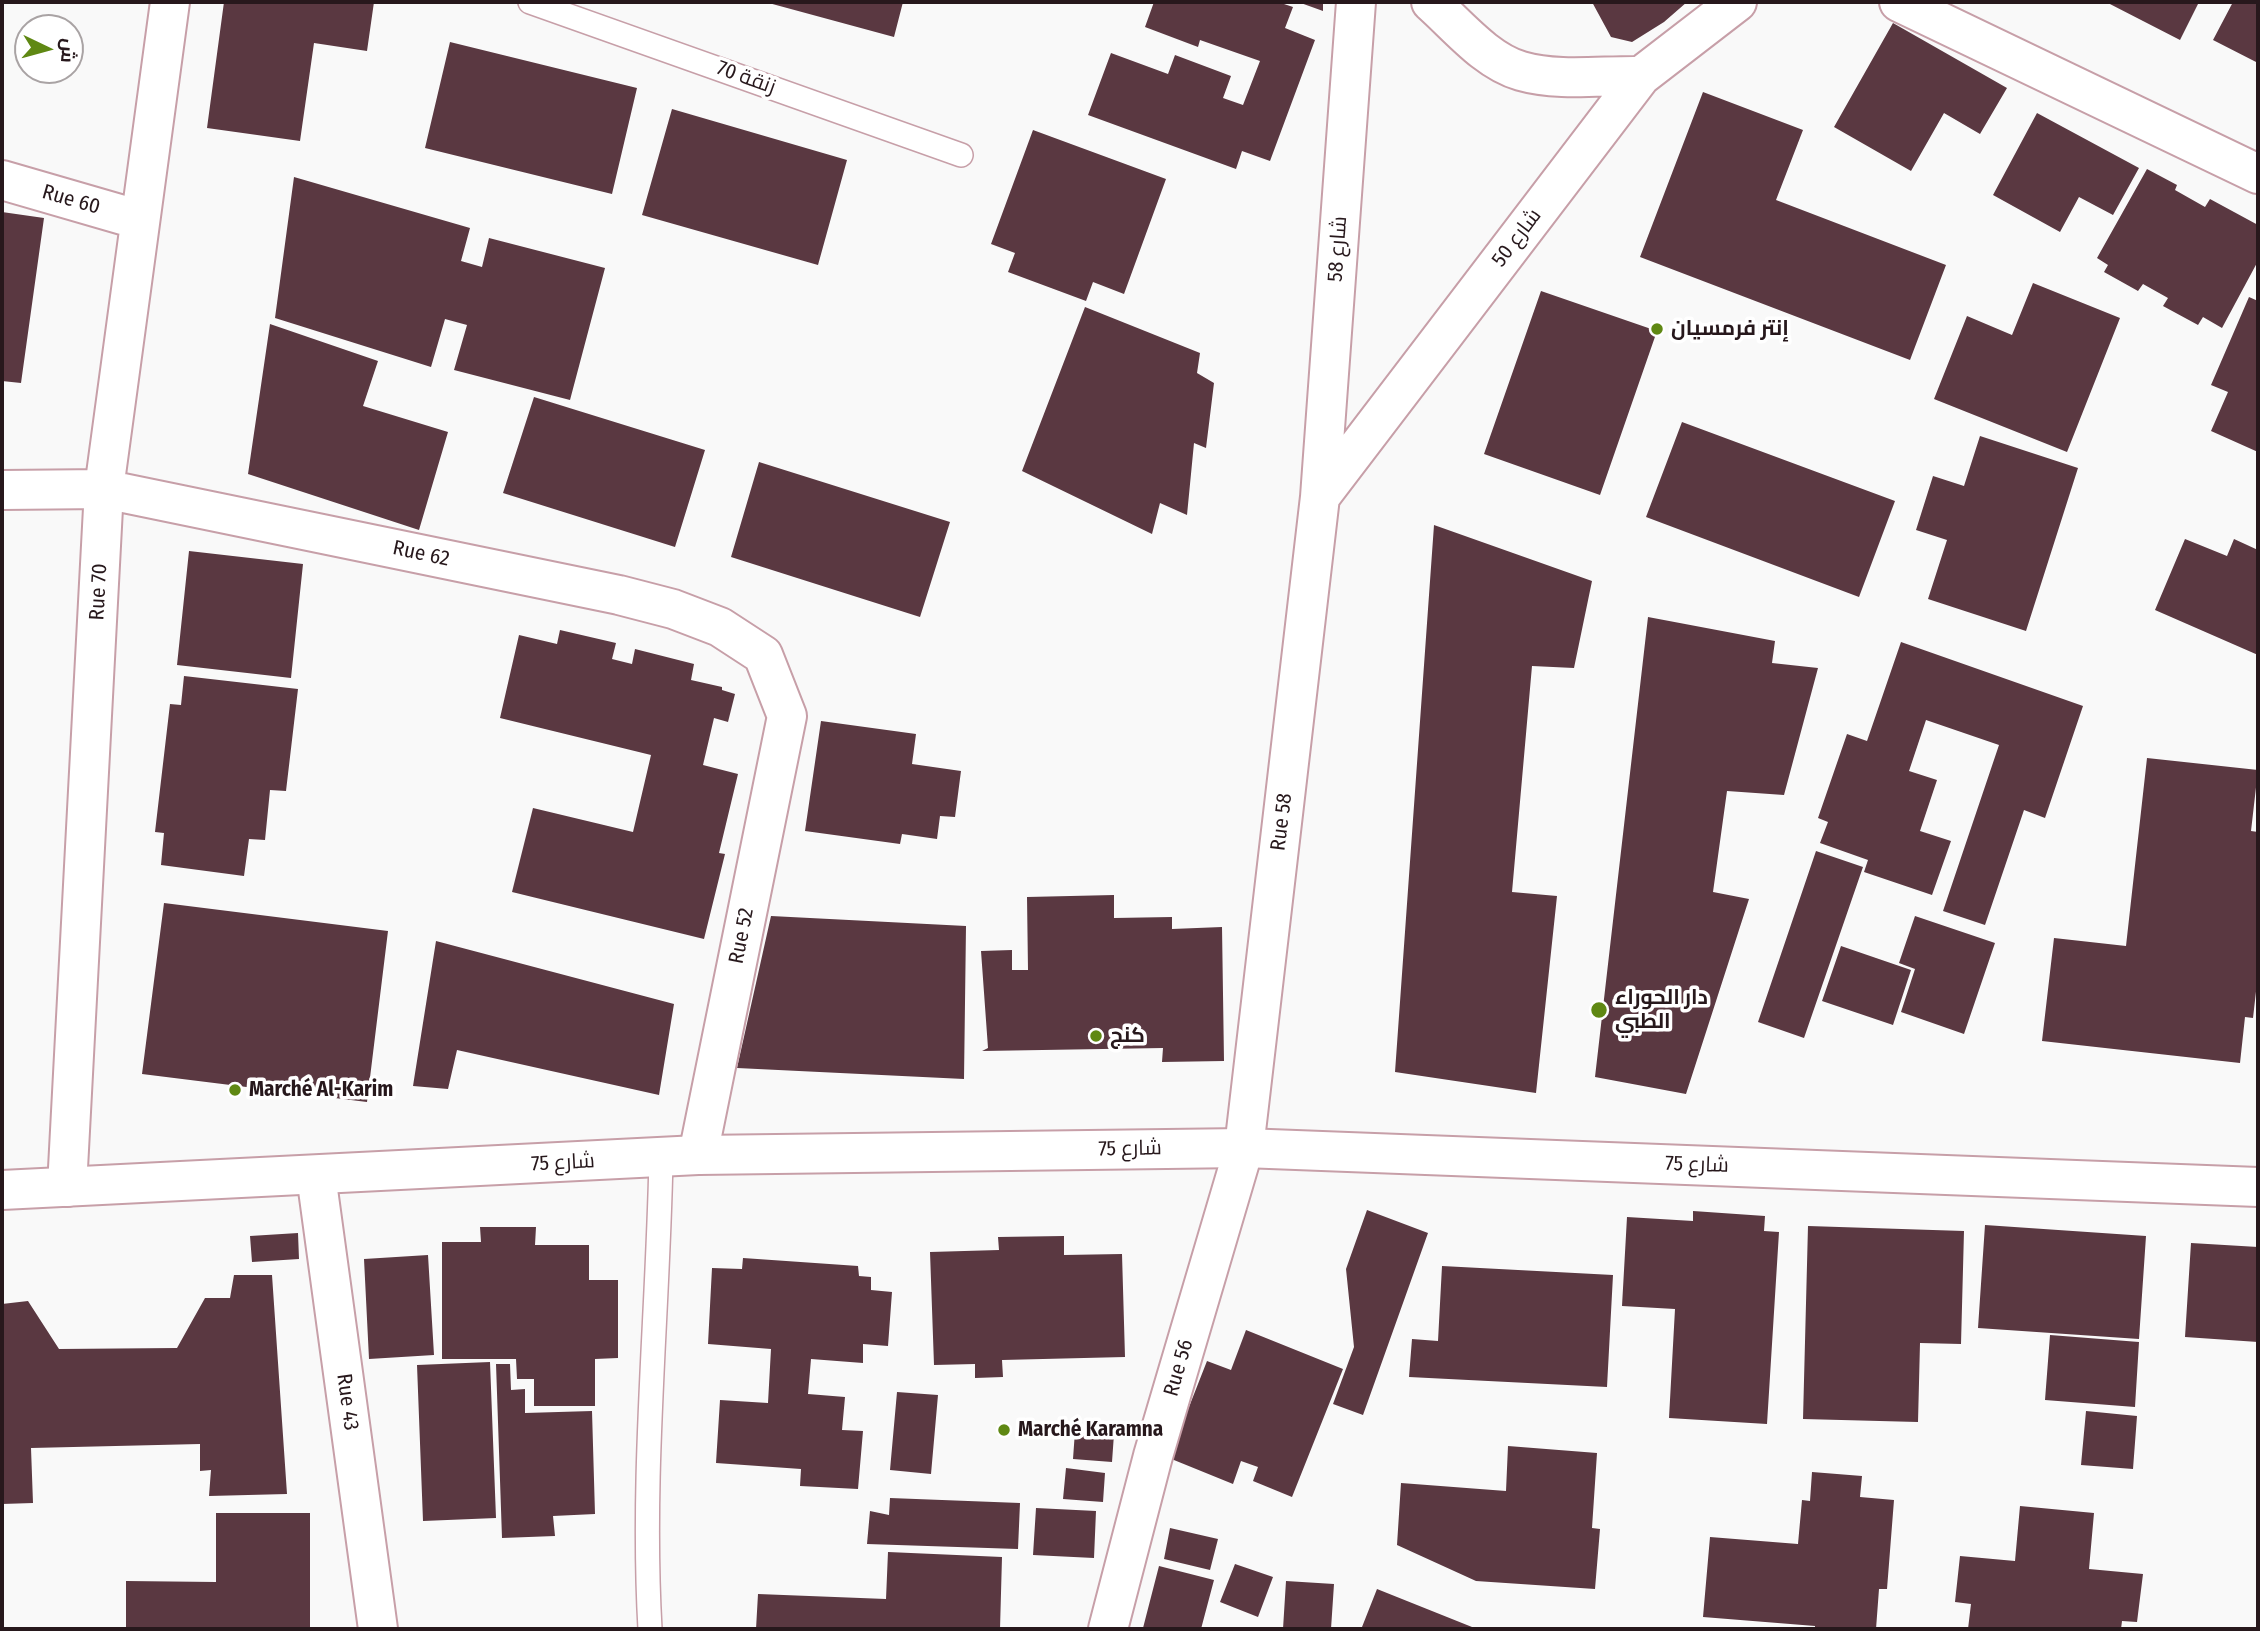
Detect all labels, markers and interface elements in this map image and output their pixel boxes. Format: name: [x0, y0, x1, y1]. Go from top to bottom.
north arrow: [14, 14, 84, 84]
text: ش: [56, 38, 81, 64]
street label: زنقة 70: [713, 56, 779, 100]
street label: Rue 60: [39, 180, 103, 220]
street label: شارع 50: [1487, 204, 1547, 272]
street label: شارع 58: [1323, 215, 1353, 283]
place label: إنتر فرمسيان: [1671, 316, 1789, 342]
marker: إنتر فرمسيان: [1649, 321, 1665, 337]
street label: Rue 62: [390, 536, 452, 572]
street label: Rue 70: [85, 563, 113, 621]
street label: Rue 58: [1266, 792, 1298, 852]
street label: Rue 52: [724, 906, 760, 966]
place label: دار الحوراء الطبي: [1615, 985, 1708, 1035]
marker: دار الحوراء الطبي: [1589, 1000, 1609, 1020]
place label: كنج: [1110, 1023, 1145, 1049]
marker: كنج: [1088, 1028, 1104, 1044]
place label: Marché Al-Karim: [249, 1077, 393, 1103]
marker: Marché Al-Karim: [227, 1082, 243, 1098]
street label: شارع 75: [1098, 1136, 1162, 1162]
street label: شارع 75: [531, 1149, 595, 1177]
street label: شارع 75: [1665, 1151, 1729, 1179]
street label: Rue 56: [1159, 1337, 1199, 1399]
street label: Rue 43: [331, 1372, 363, 1432]
place label: Marché Karamna: [1018, 1417, 1163, 1443]
marker: Marché Karamna: [996, 1422, 1012, 1438]

